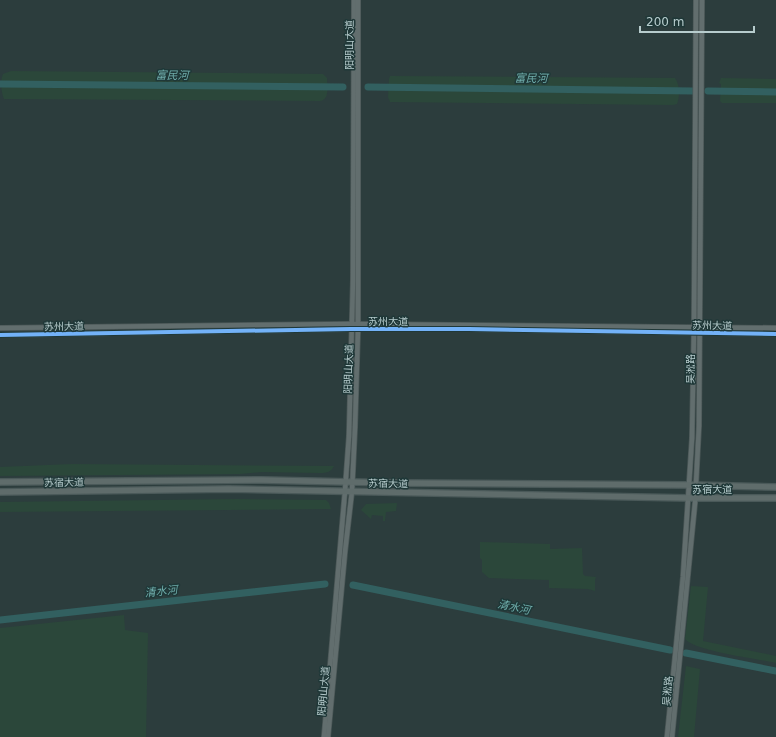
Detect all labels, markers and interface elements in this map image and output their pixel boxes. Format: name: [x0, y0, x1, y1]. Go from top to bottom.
scale bar: [640, 8, 754, 34]
text: 200 m: [646, 15, 684, 29]
street label: 阳明山大道: [344, 20, 355, 70]
water label: 富民河: [155, 69, 191, 82]
water label: 富民河: [514, 72, 550, 85]
street label: 苏州大道: [368, 316, 408, 327]
street label: 苏州大道: [692, 320, 732, 331]
street label: 苏州大道: [44, 321, 84, 332]
street label: 阳明山大道: [342, 344, 355, 394]
street label: 吴淞路: [685, 354, 696, 384]
street label: 苏宿大道: [44, 477, 84, 488]
street label: 苏宿大道: [368, 478, 408, 489]
street label: 苏宿大道: [692, 484, 732, 495]
water label: 清水河: [144, 583, 180, 600]
water label: 清水河: [496, 598, 533, 618]
street label: 阳明山大道: [316, 666, 331, 716]
street label: 吴淞路: [661, 676, 674, 706]

